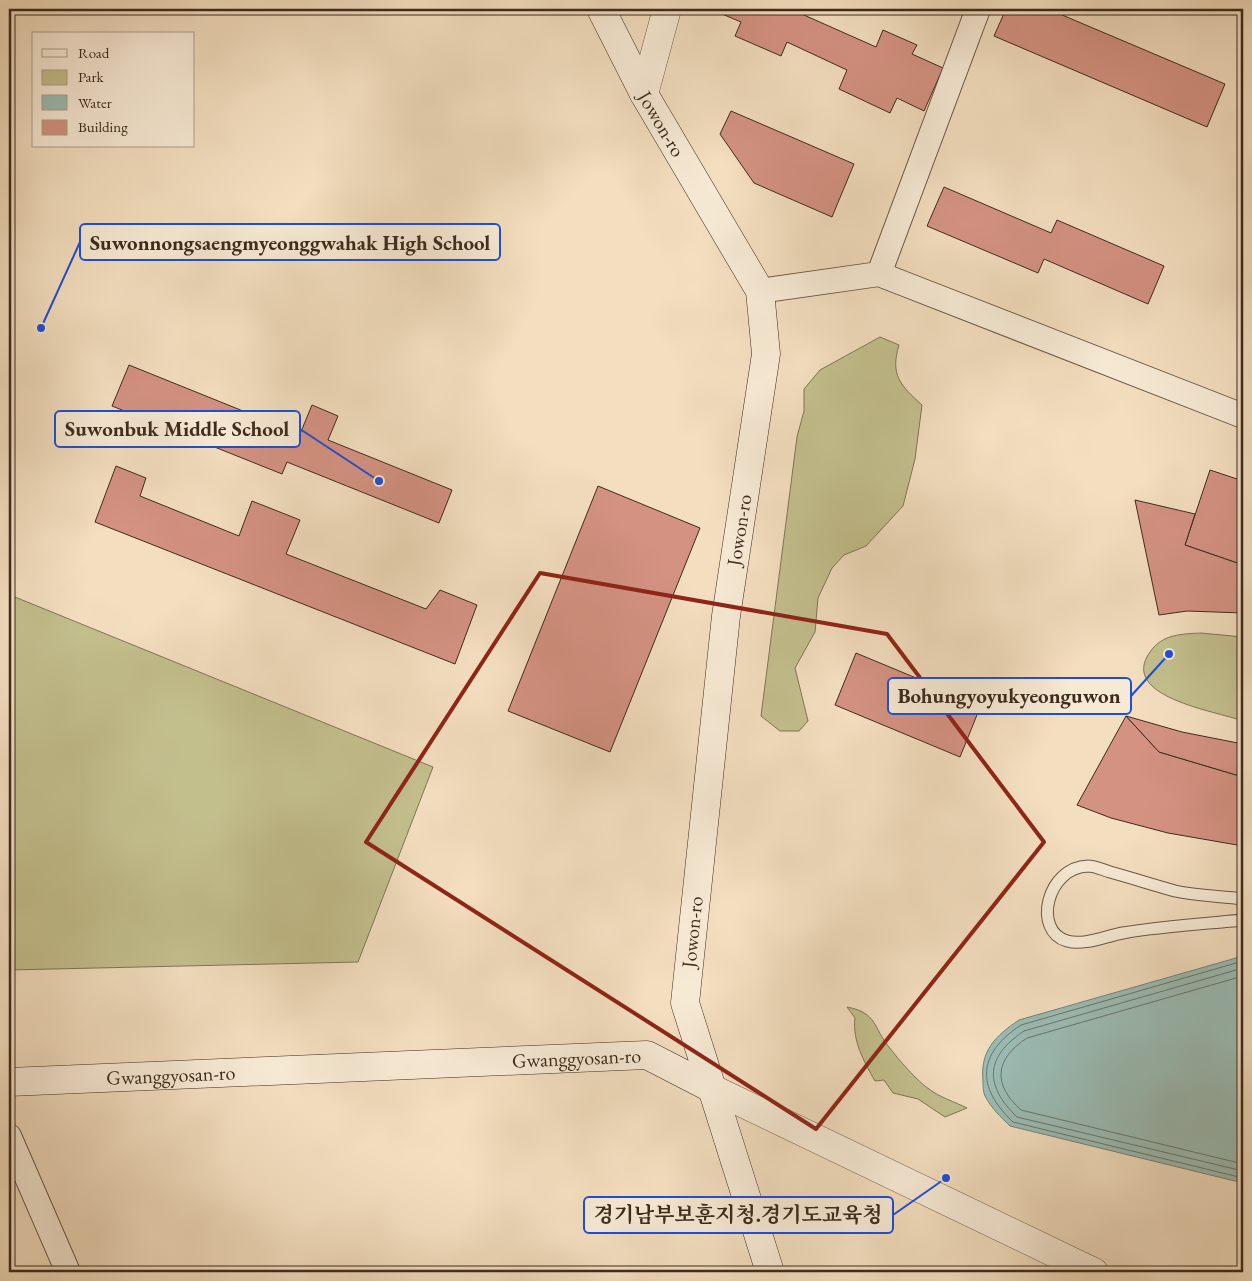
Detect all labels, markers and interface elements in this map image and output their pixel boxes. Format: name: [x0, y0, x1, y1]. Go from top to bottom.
legend: [32, 32, 195, 148]
text: Road: [78, 43, 110, 62]
text: Park: [78, 67, 105, 86]
street label: Jowon-ro: [631, 85, 691, 162]
text: Water: [78, 93, 112, 112]
text: Building: [78, 117, 128, 136]
callout: Suwonnongsaengmyeonggwahak High School: [80, 224, 500, 260]
text: Suwonnongsaengmyeonggwahak High School: [90, 229, 490, 256]
callout: Suwonbuk Middle School: [55, 411, 300, 447]
text: Suwonbuk Middle School: [65, 415, 289, 442]
street label: Jowon-ro: [720, 492, 757, 570]
callout: Bohungyoyukyeonguwon: [888, 678, 1131, 714]
text: Bohungyoyukyeonguwon: [897, 682, 1121, 709]
street label: Jowon-ro: [675, 895, 709, 971]
street label: Gwanggyosan-ro: [511, 1042, 642, 1074]
street label: Gwanggyosan-ro: [106, 1059, 236, 1091]
callout: 경기남부보훈지청.경기도교육청: [584, 1197, 893, 1233]
text: 경기남부보훈지청.경기도교육청: [593, 1201, 883, 1228]

